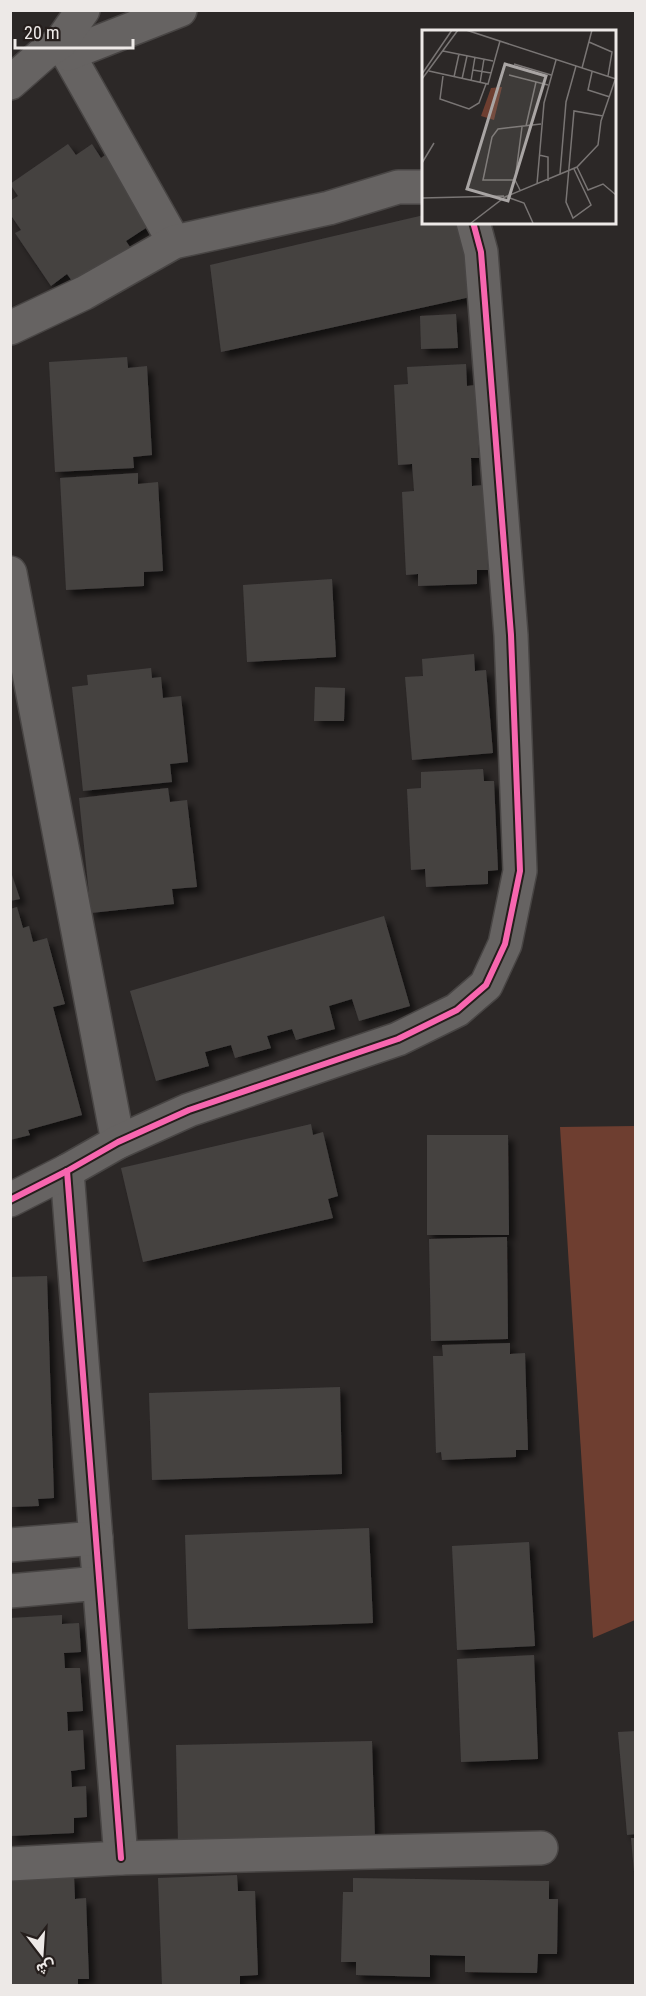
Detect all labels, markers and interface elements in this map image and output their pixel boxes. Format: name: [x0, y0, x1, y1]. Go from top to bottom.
scale bar: [15, 12, 134, 50]
text: 20 m: [24, 22, 59, 43]
inset map: [422, 30, 616, 224]
north arrow: [12, 1924, 72, 1984]
text: ش: [34, 1956, 58, 1980]

